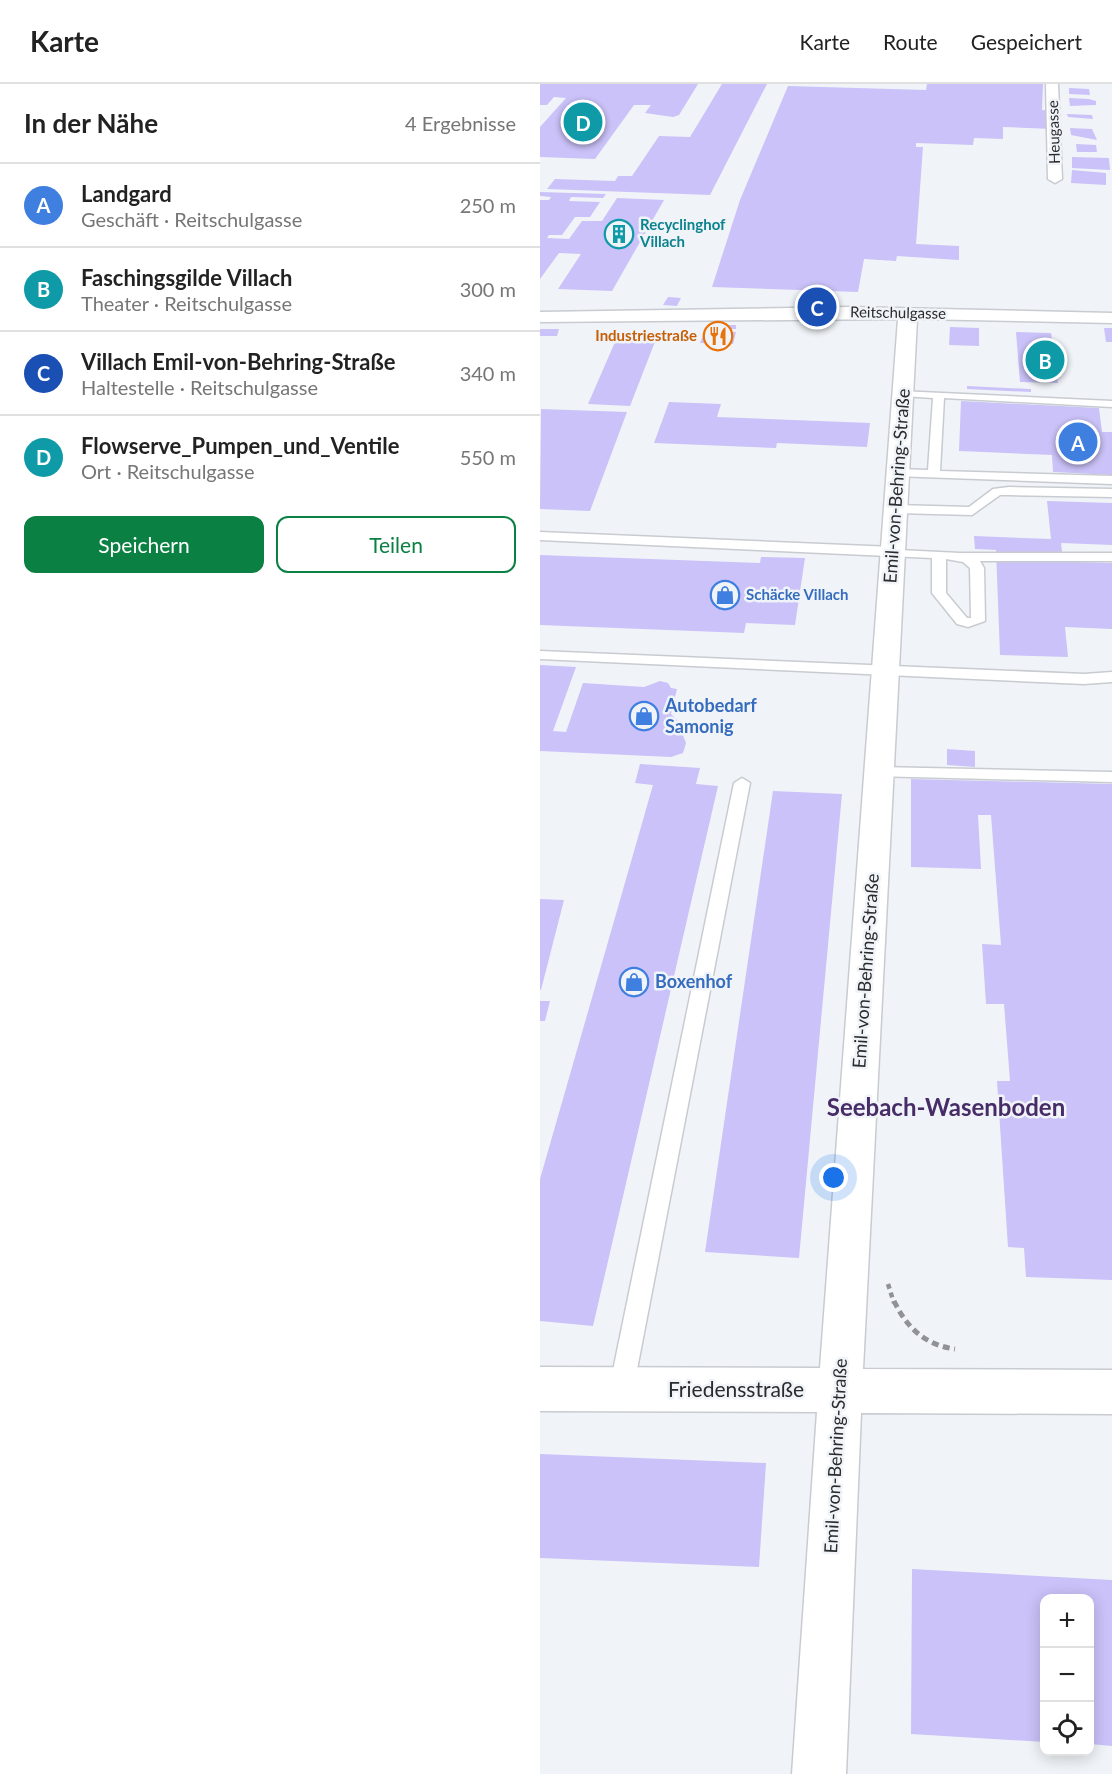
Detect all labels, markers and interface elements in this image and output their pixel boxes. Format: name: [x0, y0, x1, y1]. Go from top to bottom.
text: Karte: [30, 24, 99, 58]
text: Karte: [800, 29, 850, 54]
text: Route: [883, 29, 938, 54]
text: Gespeichert: [971, 29, 1082, 54]
pin: D: [564, 99, 603, 144]
street label: Heugasse: [1043, 100, 1063, 164]
text: In der Nähe: [24, 107, 158, 139]
text: 4 Ergebnisse: [405, 111, 516, 135]
text: Landgard: [81, 180, 172, 207]
text: A: [37, 193, 50, 217]
text: 250 m: [460, 193, 516, 217]
text: Geschäft · Reitschulgasse: [81, 207, 302, 231]
place label: Recyclinghof Villach: [639, 215, 726, 250]
building icon: Recyclinghof Villach: [603, 218, 635, 250]
text: Faschingsgilde Villach: [81, 264, 292, 291]
text: B: [37, 277, 50, 301]
text: 300 m: [460, 277, 516, 301]
pin: C: [798, 284, 836, 330]
text: Theater · Reitschulgasse: [81, 291, 292, 315]
street label: Reitschulgasse: [850, 302, 946, 322]
restaurant icon: Industriestraße: [702, 320, 734, 352]
place label: Industriestraße: [595, 326, 697, 344]
pin: B: [1026, 338, 1064, 382]
text: Villach Emil-von-Behring-Straße: [81, 348, 395, 375]
text: C: [37, 361, 50, 385]
text: 340 m: [460, 361, 516, 385]
text: Haltestelle · Reitschulgasse: [81, 375, 318, 399]
street label: Emil-von-Behring-Straße: [878, 388, 914, 584]
pin: A: [1058, 420, 1098, 464]
text: Flowserve_Pumpen_und_Ventile: [81, 432, 399, 459]
text: D: [36, 445, 51, 469]
text: 550 m: [460, 445, 516, 469]
text: Ort · Reitschulgasse: [81, 459, 255, 483]
button: Speichern: [24, 516, 264, 573]
button: Teilen: [276, 516, 516, 573]
shop icon: Schäcke Villach: [709, 579, 741, 611]
place label: Schäcke Villach: [746, 585, 848, 603]
place label: Autobedarf Samonig: [664, 694, 757, 737]
shop icon: Autobedarf Samonig: [628, 700, 660, 732]
street label: Emil-von-Behring-Straße: [847, 873, 883, 1069]
shop icon: Boxenhof: [618, 966, 650, 998]
place label: Boxenhof: [655, 970, 733, 992]
district label: Seebach-Wasenboden: [827, 1092, 1065, 1121]
your location: [819, 1163, 848, 1192]
street label: Emil-von-Behring-Straße: [819, 1358, 851, 1554]
street label: Friedensstraße: [668, 1376, 804, 1401]
map controls: [1040, 1594, 1094, 1756]
button: +: [1040, 1594, 1094, 1648]
button: −: [1040, 1648, 1094, 1702]
button: locate: [1040, 1702, 1094, 1756]

